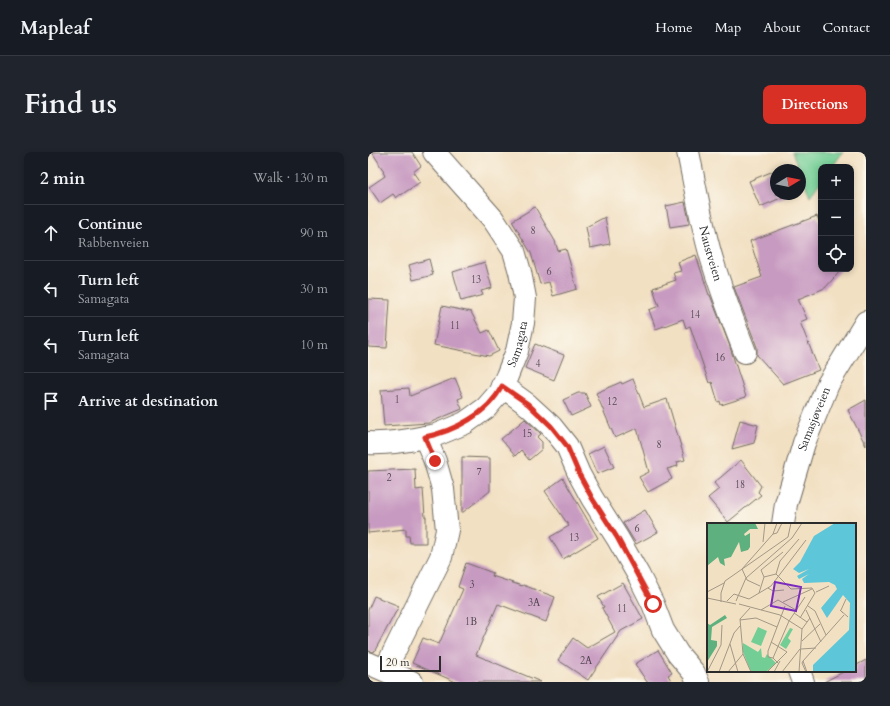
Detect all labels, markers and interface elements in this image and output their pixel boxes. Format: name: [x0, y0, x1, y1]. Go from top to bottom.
text: Mapleaf: [20, 15, 90, 41]
text: Home: [655, 18, 693, 37]
text: Map: [715, 18, 741, 37]
text: About: [763, 18, 800, 37]
text: Contact: [822, 18, 870, 37]
text: Find us: [24, 85, 117, 123]
button: Directions: [763, 85, 866, 124]
north arrow: [770, 164, 806, 200]
map controls: [818, 164, 854, 272]
button: +: [818, 164, 854, 200]
text: 2 min: [40, 167, 85, 190]
text: Walk · 130 m: [253, 169, 328, 187]
button: −: [818, 200, 854, 236]
text: Continue: [78, 214, 143, 234]
icon: ahead: [40, 222, 62, 244]
text: 90 m: [300, 224, 328, 242]
house number: 8: [530, 224, 536, 238]
street label: Naustveien: [695, 224, 726, 283]
text: Rabbenveien: [78, 234, 149, 252]
button: locate: [818, 236, 854, 272]
house number: 6: [546, 265, 552, 279]
text: Turn left: [78, 270, 139, 290]
house number: 13: [471, 273, 481, 287]
icon: left: [40, 278, 62, 300]
text: 30 m: [300, 280, 328, 298]
text: Samagata: [78, 290, 129, 308]
house number: 14: [690, 308, 700, 322]
house number: 11: [450, 319, 460, 333]
street label: Samagata: [503, 319, 531, 370]
text: Turn left: [78, 326, 139, 346]
icon: left: [40, 334, 62, 356]
text: 10 m: [300, 336, 328, 354]
text: Samagata: [78, 346, 129, 364]
house number: 16: [715, 351, 725, 365]
house number: 4: [535, 357, 541, 371]
street label: Samasjøveien: [794, 384, 834, 453]
icon: arrive: [40, 390, 62, 412]
text: Arrive at destination: [78, 391, 218, 411]
house number: 1: [394, 393, 400, 407]
house number: 12: [607, 395, 617, 409]
house number: 15: [522, 427, 532, 441]
house number: 8: [656, 438, 662, 452]
route end: [426, 452, 444, 470]
house number: 7: [476, 465, 482, 479]
house number: 2: [386, 471, 392, 485]
house number: 18: [735, 478, 745, 492]
house number: 6: [634, 522, 640, 536]
inset map: [707, 523, 856, 672]
house number: 13: [569, 531, 579, 545]
house number: 3: [469, 578, 475, 592]
route start: [644, 595, 662, 613]
house number: 3A: [528, 596, 541, 610]
house number: 11: [617, 602, 627, 616]
house number: 1B: [465, 615, 477, 629]
scale bar: [380, 654, 441, 673]
house number: 2A: [580, 654, 593, 668]
text: 20 m: [386, 655, 410, 670]

